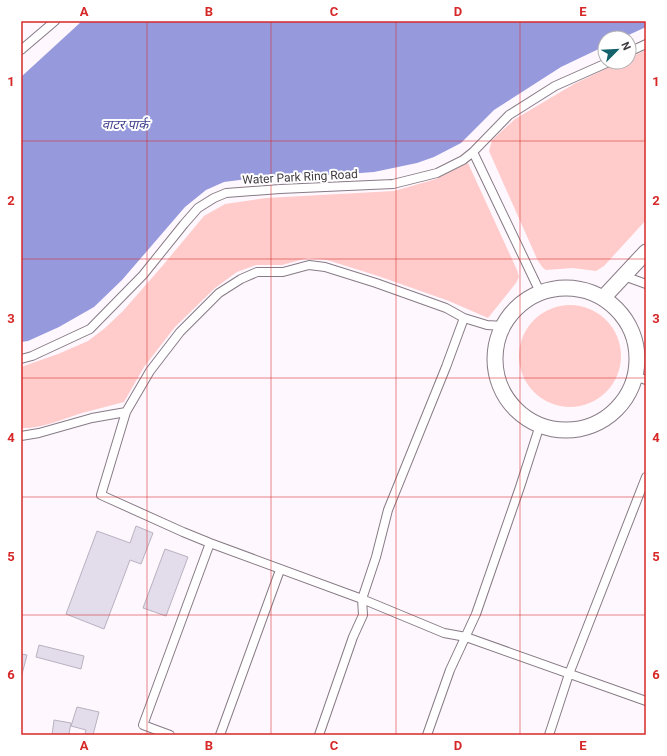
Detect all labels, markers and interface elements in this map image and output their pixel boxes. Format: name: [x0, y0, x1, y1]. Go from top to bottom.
text: A: [80, 4, 89, 19]
text: B: [205, 4, 213, 19]
text: C: [330, 4, 339, 19]
text: D: [454, 4, 462, 19]
text: E: [579, 4, 587, 19]
north arrow: [597, 30, 637, 70]
text: N: [618, 40, 633, 53]
text: 1: [7, 74, 15, 89]
text: 1: [652, 74, 660, 89]
water label: वाटर पार्क: [102, 117, 151, 132]
street label: Water Park Ring Road: [242, 167, 358, 187]
text: 2: [7, 193, 15, 208]
text: 2: [652, 193, 660, 208]
text: 3: [7, 311, 15, 326]
text: 3: [652, 311, 660, 326]
text: 4: [7, 430, 15, 445]
text: 4: [652, 430, 660, 445]
text: 5: [7, 549, 15, 564]
text: 5: [652, 549, 660, 564]
text: 6: [7, 667, 15, 682]
text: 6: [652, 667, 660, 682]
text: A: [80, 738, 89, 753]
text: B: [205, 738, 213, 753]
text: C: [330, 738, 339, 753]
text: D: [454, 738, 462, 753]
text: E: [579, 738, 587, 753]

